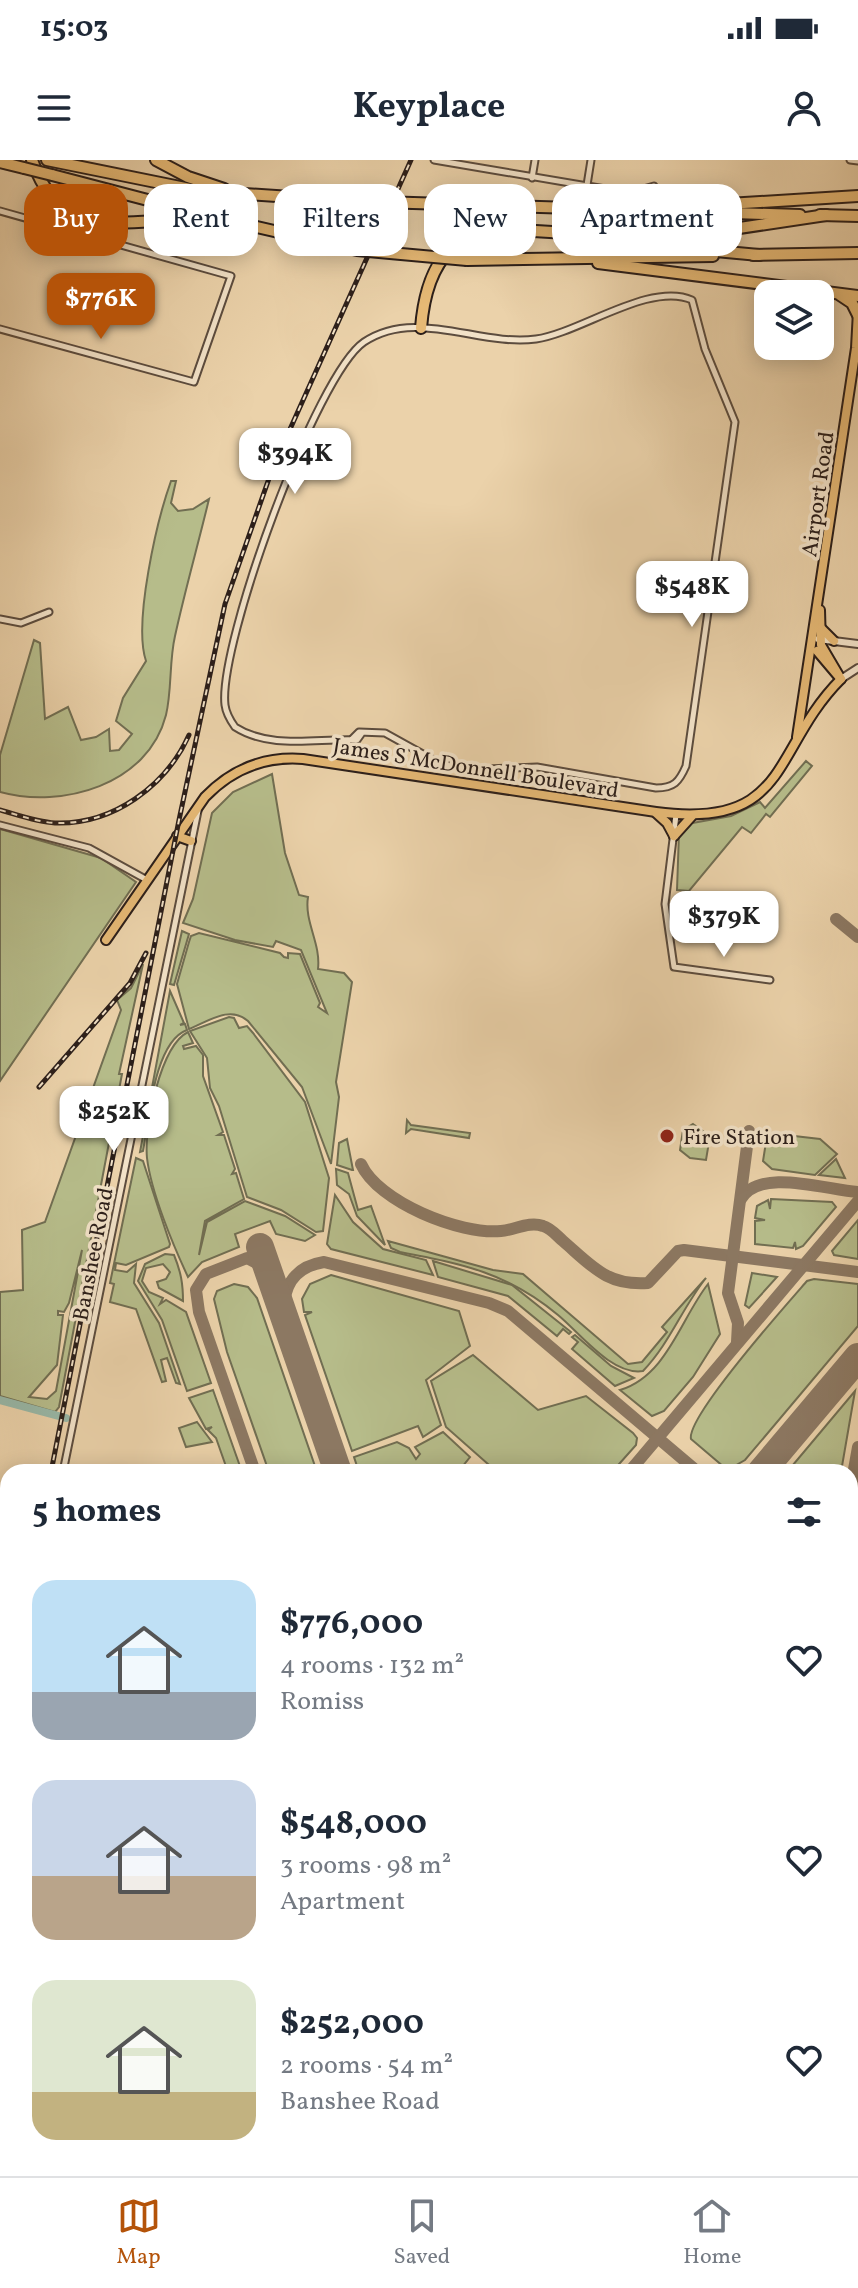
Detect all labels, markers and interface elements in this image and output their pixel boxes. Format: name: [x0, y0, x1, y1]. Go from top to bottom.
text: 15:03: [40, 7, 108, 49]
text: Keyplace: [353, 83, 505, 133]
icon: menu: [32, 86, 76, 130]
icon: person: [782, 86, 826, 130]
chip: Buy: [24, 184, 128, 256]
chip: Rent: [144, 184, 258, 256]
chip: Filters: [274, 184, 408, 256]
chip: New: [424, 184, 536, 256]
chip: Apartment: [552, 184, 742, 256]
pin: $776K: [45, 273, 157, 341]
map controls: [754, 280, 834, 360]
button: layers: [754, 280, 834, 360]
text: $776K: [65, 281, 137, 317]
pin: $394K: [239, 428, 351, 496]
street label: Airport Road: [795, 429, 844, 559]
text: $394K: [257, 436, 333, 472]
pin: $548K: [636, 561, 748, 629]
text: $548K: [654, 569, 730, 605]
street label: James S McDonnell Boulevard: [330, 732, 621, 807]
pin: $379K: [668, 891, 780, 959]
text: $379K: [688, 899, 760, 935]
pin: $252K: [58, 1086, 170, 1154]
text: $252K: [78, 1094, 150, 1130]
place label: Fire Station: [683, 1123, 795, 1154]
marker: Fire Station: [658, 1127, 676, 1145]
street label: Banshee Road: [66, 1185, 123, 1324]
text: 5 homes: [32, 1489, 162, 1536]
icon: filters: [782, 1490, 826, 1534]
text: $776,000: [280, 1601, 423, 1648]
icon: home: [96, 1612, 192, 1708]
icon: heart: [782, 1638, 826, 1682]
text: 4 rooms · 132 m²: [280, 1648, 464, 1684]
text: Romiss: [280, 1684, 364, 1720]
text: $548,000: [280, 1801, 427, 1848]
icon: home: [96, 1812, 192, 1908]
icon: heart: [782, 1838, 826, 1882]
text: 3 rooms · 98 m²: [280, 1848, 451, 1884]
text: Apartment: [280, 1884, 405, 1920]
text: $252,000: [280, 2001, 424, 2048]
icon: home: [96, 2012, 192, 2108]
icon: heart: [782, 2038, 826, 2082]
text: 2 rooms · 54 m²: [280, 2048, 453, 2084]
text: Banshee Road: [280, 2084, 440, 2120]
tab: Map: [117, 2194, 161, 2273]
tab: Saved: [394, 2194, 450, 2273]
tab: Home: [683, 2194, 741, 2273]

